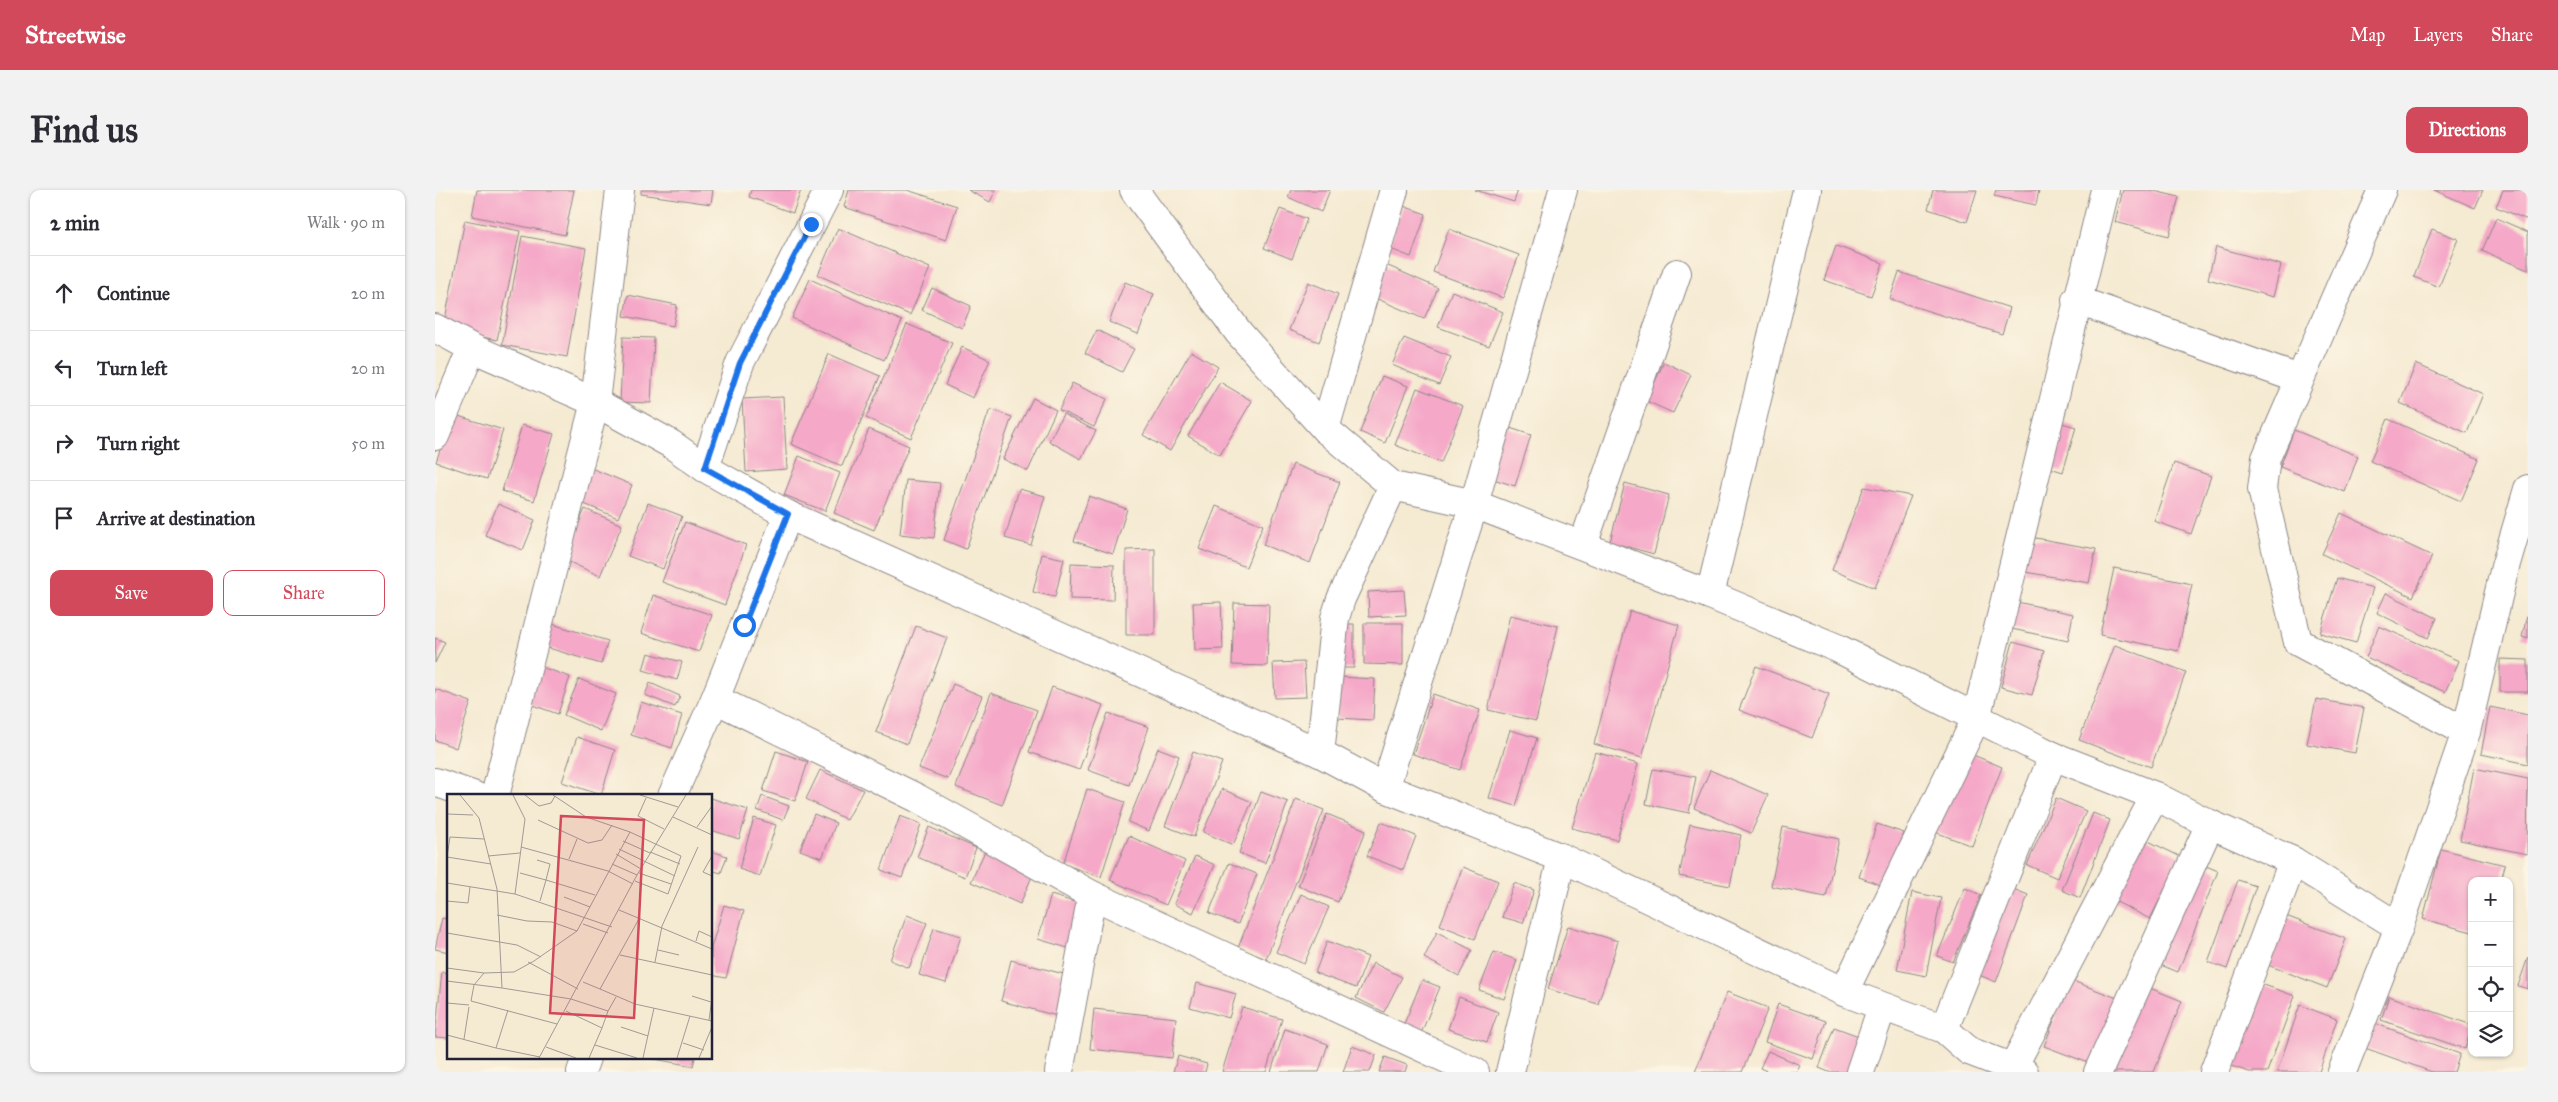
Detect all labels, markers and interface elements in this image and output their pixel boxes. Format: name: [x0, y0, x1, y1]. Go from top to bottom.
text: Streetwise: [25, 20, 126, 50]
text: Map: [2350, 24, 2385, 46]
text: Layers: [2413, 24, 2463, 46]
text: Share: [2491, 24, 2533, 46]
button: Directions: [2406, 107, 2528, 153]
text: Find us: [30, 109, 138, 152]
text: 2 min: [50, 210, 100, 236]
text: Walk · 90 m: [307, 213, 385, 232]
route end: [800, 213, 823, 236]
icon: ahead: [50, 279, 78, 307]
text: Continue: [97, 282, 170, 305]
text: 20 m: [351, 284, 385, 303]
icon: left: [50, 354, 78, 382]
text: Turn left: [97, 357, 167, 380]
text: 20 m: [351, 359, 385, 378]
icon: right: [50, 429, 78, 457]
text: Turn right: [97, 432, 180, 455]
text: 50 m: [351, 434, 385, 453]
icon: arrive: [50, 504, 78, 532]
text: Arrive at destination: [97, 507, 255, 530]
button: Save: [50, 570, 213, 616]
button: Share: [223, 570, 385, 616]
route start: [733, 614, 756, 637]
inset map: [447, 794, 713, 1060]
map controls: [2468, 877, 2513, 1057]
button: +: [2468, 877, 2513, 922]
button: −: [2468, 922, 2513, 967]
button: locate: [2468, 967, 2513, 1012]
button: layers: [2468, 1012, 2513, 1057]

